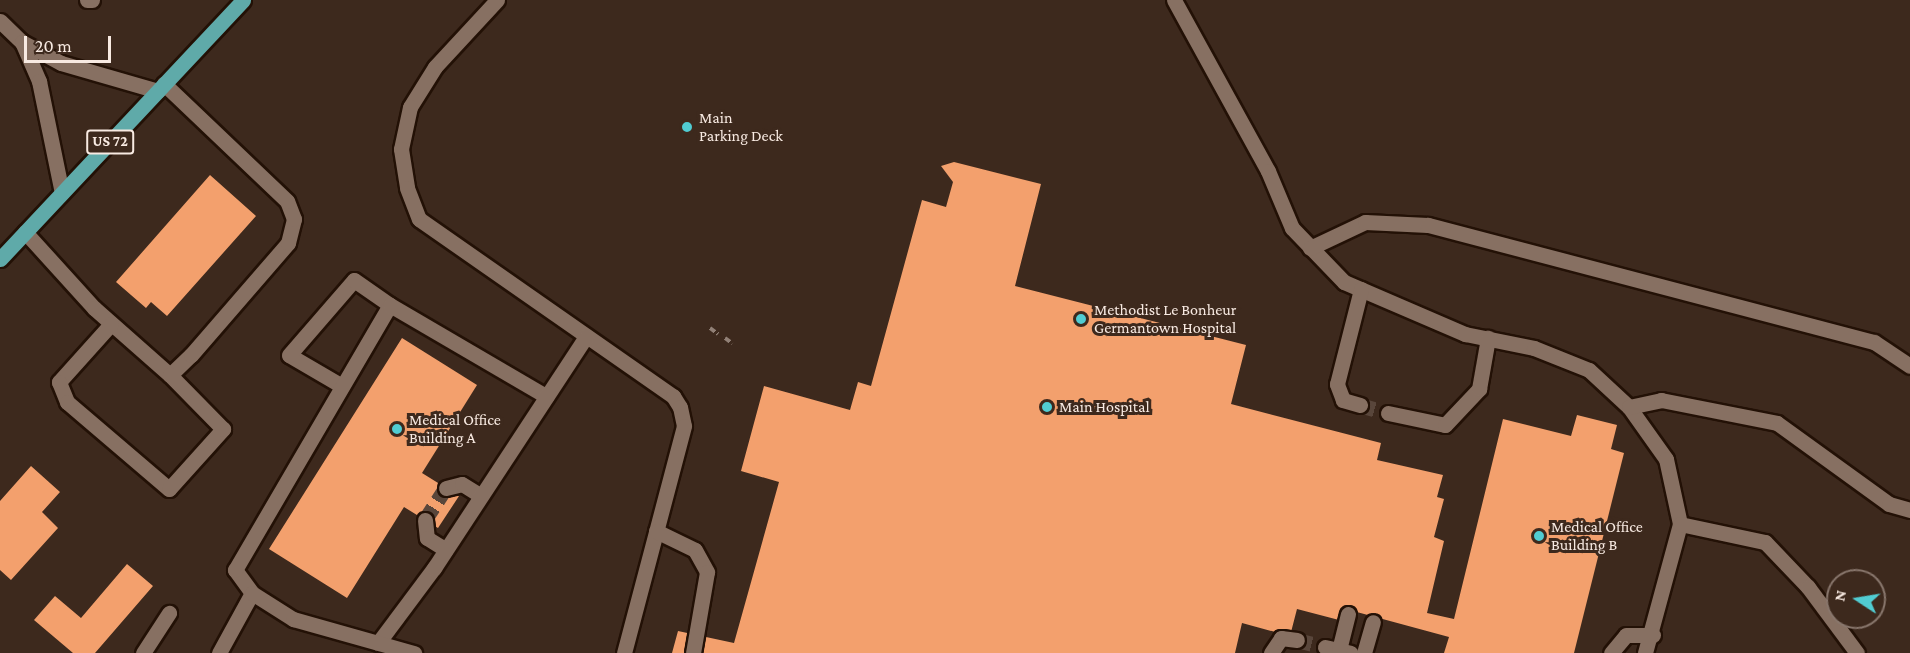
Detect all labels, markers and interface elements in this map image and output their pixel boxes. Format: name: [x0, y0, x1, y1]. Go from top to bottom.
scale bar: [27, 24, 114, 62]
text: 20 m: [35, 36, 72, 56]
place label: Main Parking Deck: [699, 108, 783, 146]
marker: Main Parking Deck: [680, 120, 694, 134]
road number: US 72: [86, 130, 134, 154]
place label: Methodist Le Bonheur Germantown Hospital: [1094, 300, 1236, 338]
marker: Methodist Le Bonheur Germantown Hospital: [1072, 310, 1090, 328]
place label: Main Hospital: [1059, 397, 1150, 417]
marker: Main Hospital: [1040, 400, 1054, 414]
place label: Medical Office Building A: [409, 410, 501, 448]
marker: Medical Office Building A: [390, 422, 404, 436]
place label: Medical Office Building B: [1551, 517, 1643, 555]
marker: Medical Office Building B: [1532, 529, 1546, 543]
north arrow: [1826, 569, 1886, 629]
text: N: [1830, 588, 1849, 603]

